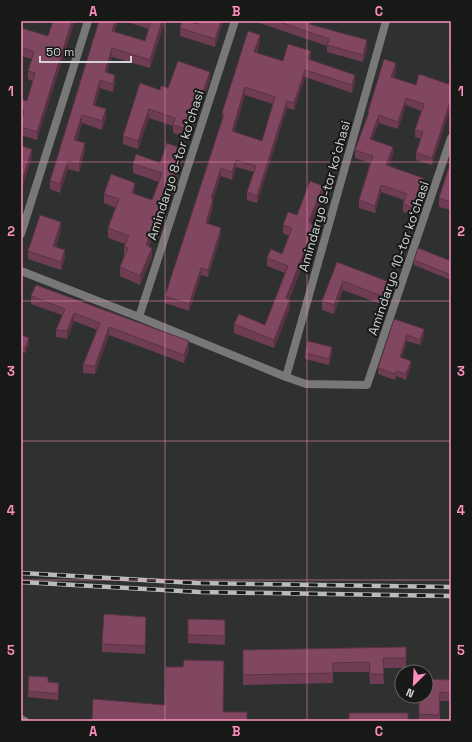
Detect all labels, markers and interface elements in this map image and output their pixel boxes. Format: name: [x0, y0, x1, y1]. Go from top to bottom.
text: A: [89, 3, 98, 20]
text: B: [232, 3, 241, 20]
text: C: [375, 3, 383, 20]
scale bar: [40, 38, 131, 64]
text: 50 m: [46, 44, 74, 60]
text: 1: [8, 83, 14, 100]
text: 1: [458, 83, 464, 100]
street label: Amindaryo 8-tor koʻchasi: [143, 88, 208, 242]
street label: Amindaryo 9-tor koʻchasi: [295, 119, 354, 274]
street label: Amindaryo 10-tor koʻchasi: [364, 179, 433, 338]
text: 2: [7, 223, 15, 240]
text: 2: [457, 223, 465, 240]
text: 3: [7, 363, 15, 380]
text: 3: [457, 363, 465, 380]
text: 4: [7, 502, 15, 519]
text: 4: [457, 502, 465, 519]
text: 5: [7, 642, 15, 659]
text: 5: [457, 642, 465, 659]
north arrow: [394, 664, 434, 704]
text: N: [404, 685, 416, 701]
text: A: [89, 723, 98, 740]
text: B: [232, 723, 241, 740]
text: C: [375, 723, 383, 740]

